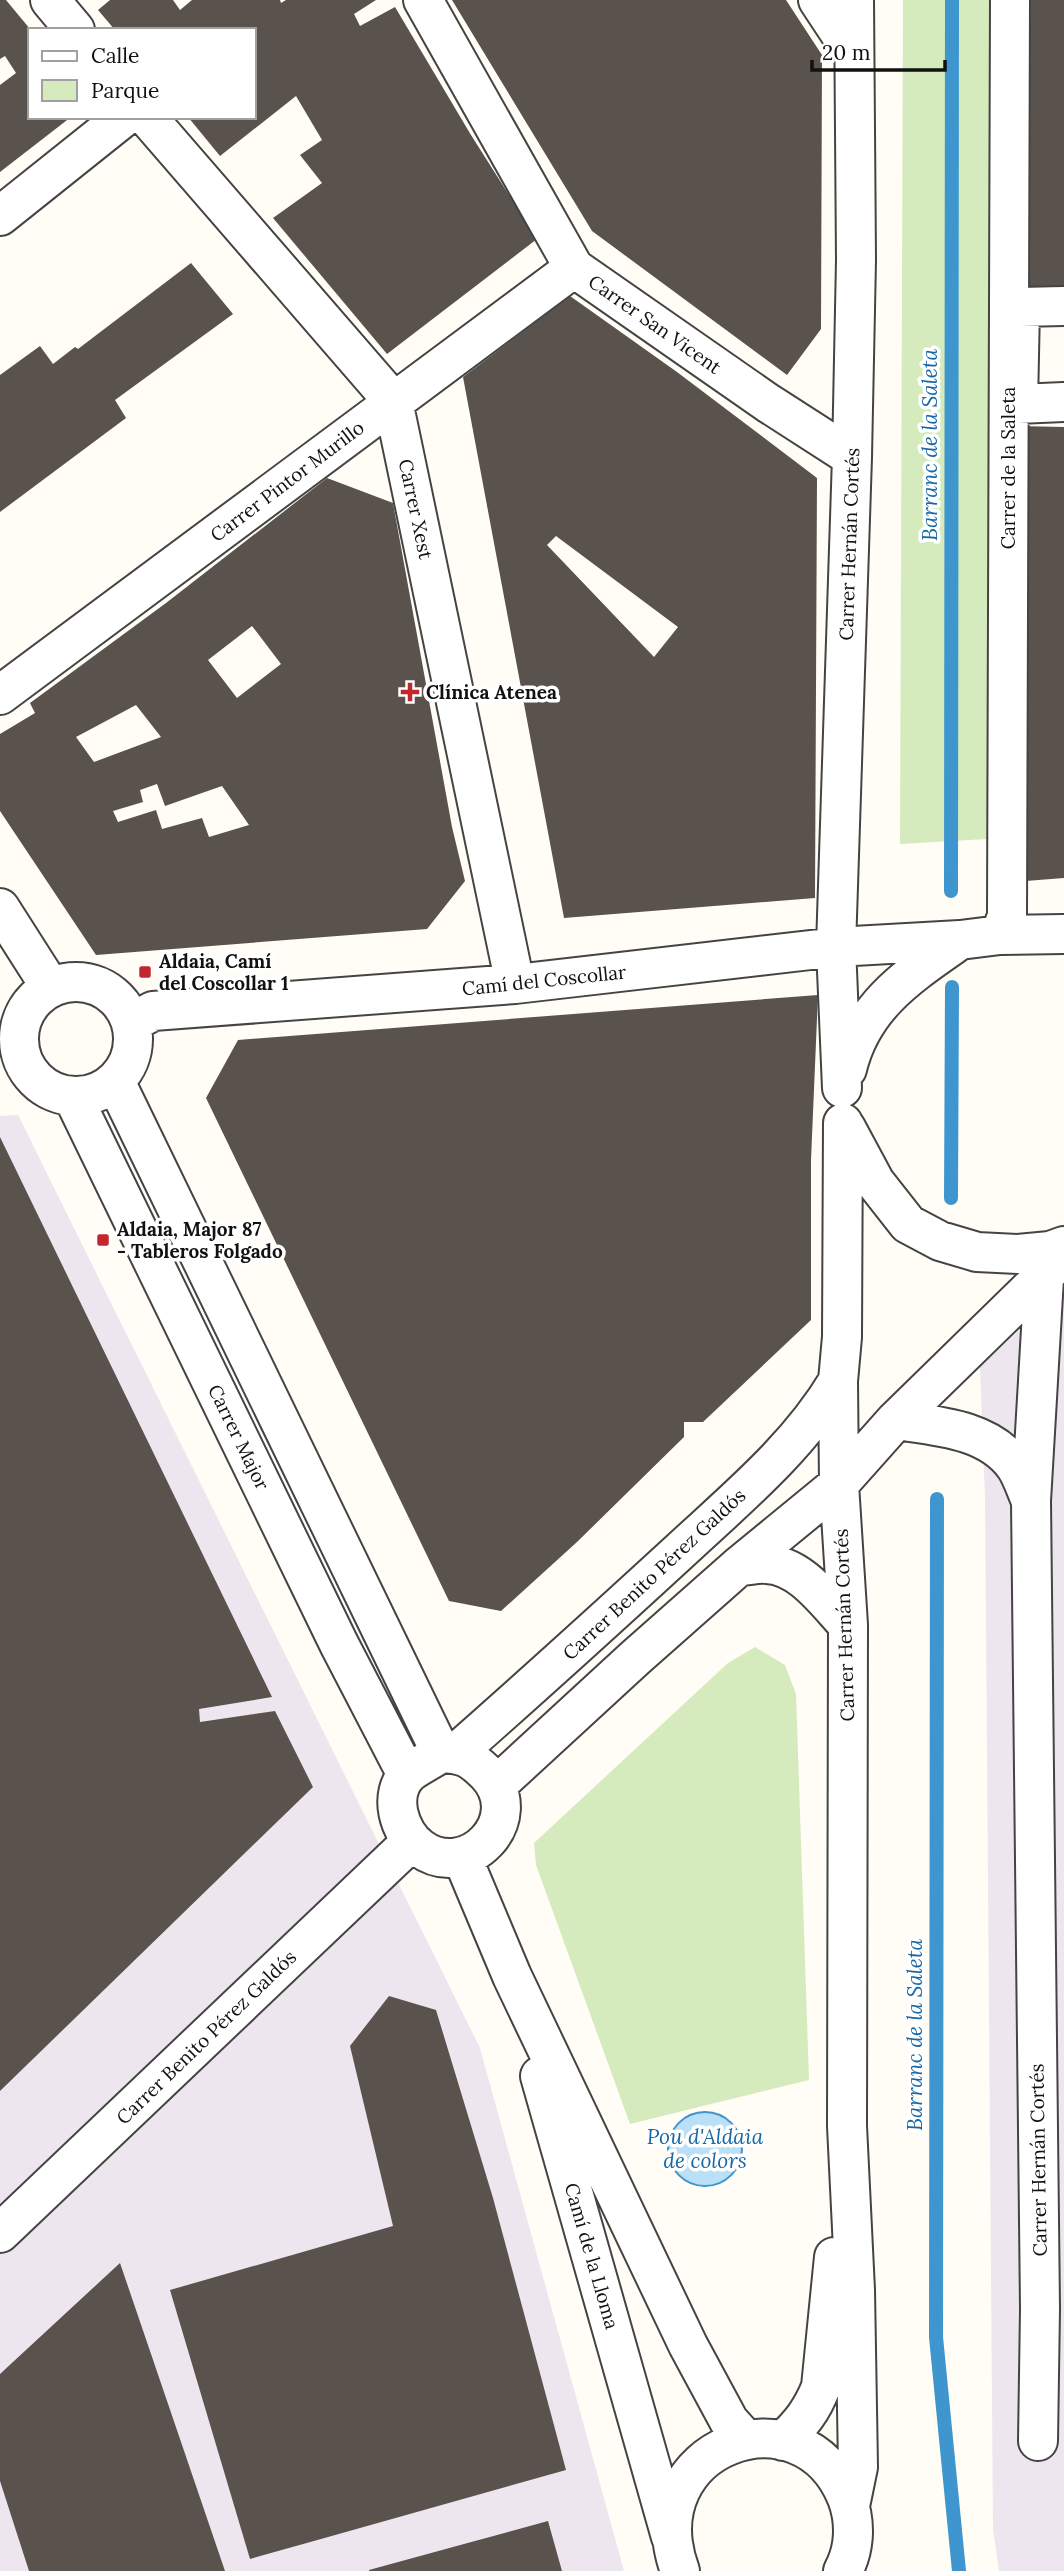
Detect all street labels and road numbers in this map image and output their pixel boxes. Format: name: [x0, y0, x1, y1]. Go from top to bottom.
street label: Carrer San Vicent: [584, 269, 727, 379]
street label: Carrer de la Saleta: [996, 386, 1020, 549]
street label: Carrer Pintor Murillo: [205, 415, 369, 547]
street label: Carrer Hernán Cortés: [834, 447, 864, 641]
street label: Carrer Xest: [394, 457, 438, 562]
street label: Camí del Coscollar: [461, 959, 628, 1001]
street label: Carrer Major: [203, 1380, 275, 1494]
street label: Carrer Benito Pérez Galdós: [558, 1483, 750, 1665]
street label: Carrer Hernán Cortés: [829, 1528, 859, 1722]
street label: Carrer Benito Pérez Galdós: [111, 1944, 301, 2129]
street label: Carrer Hernán Cortés: [1024, 2063, 1052, 2257]
street label: Camí de la Lloma: [560, 2180, 624, 2332]

